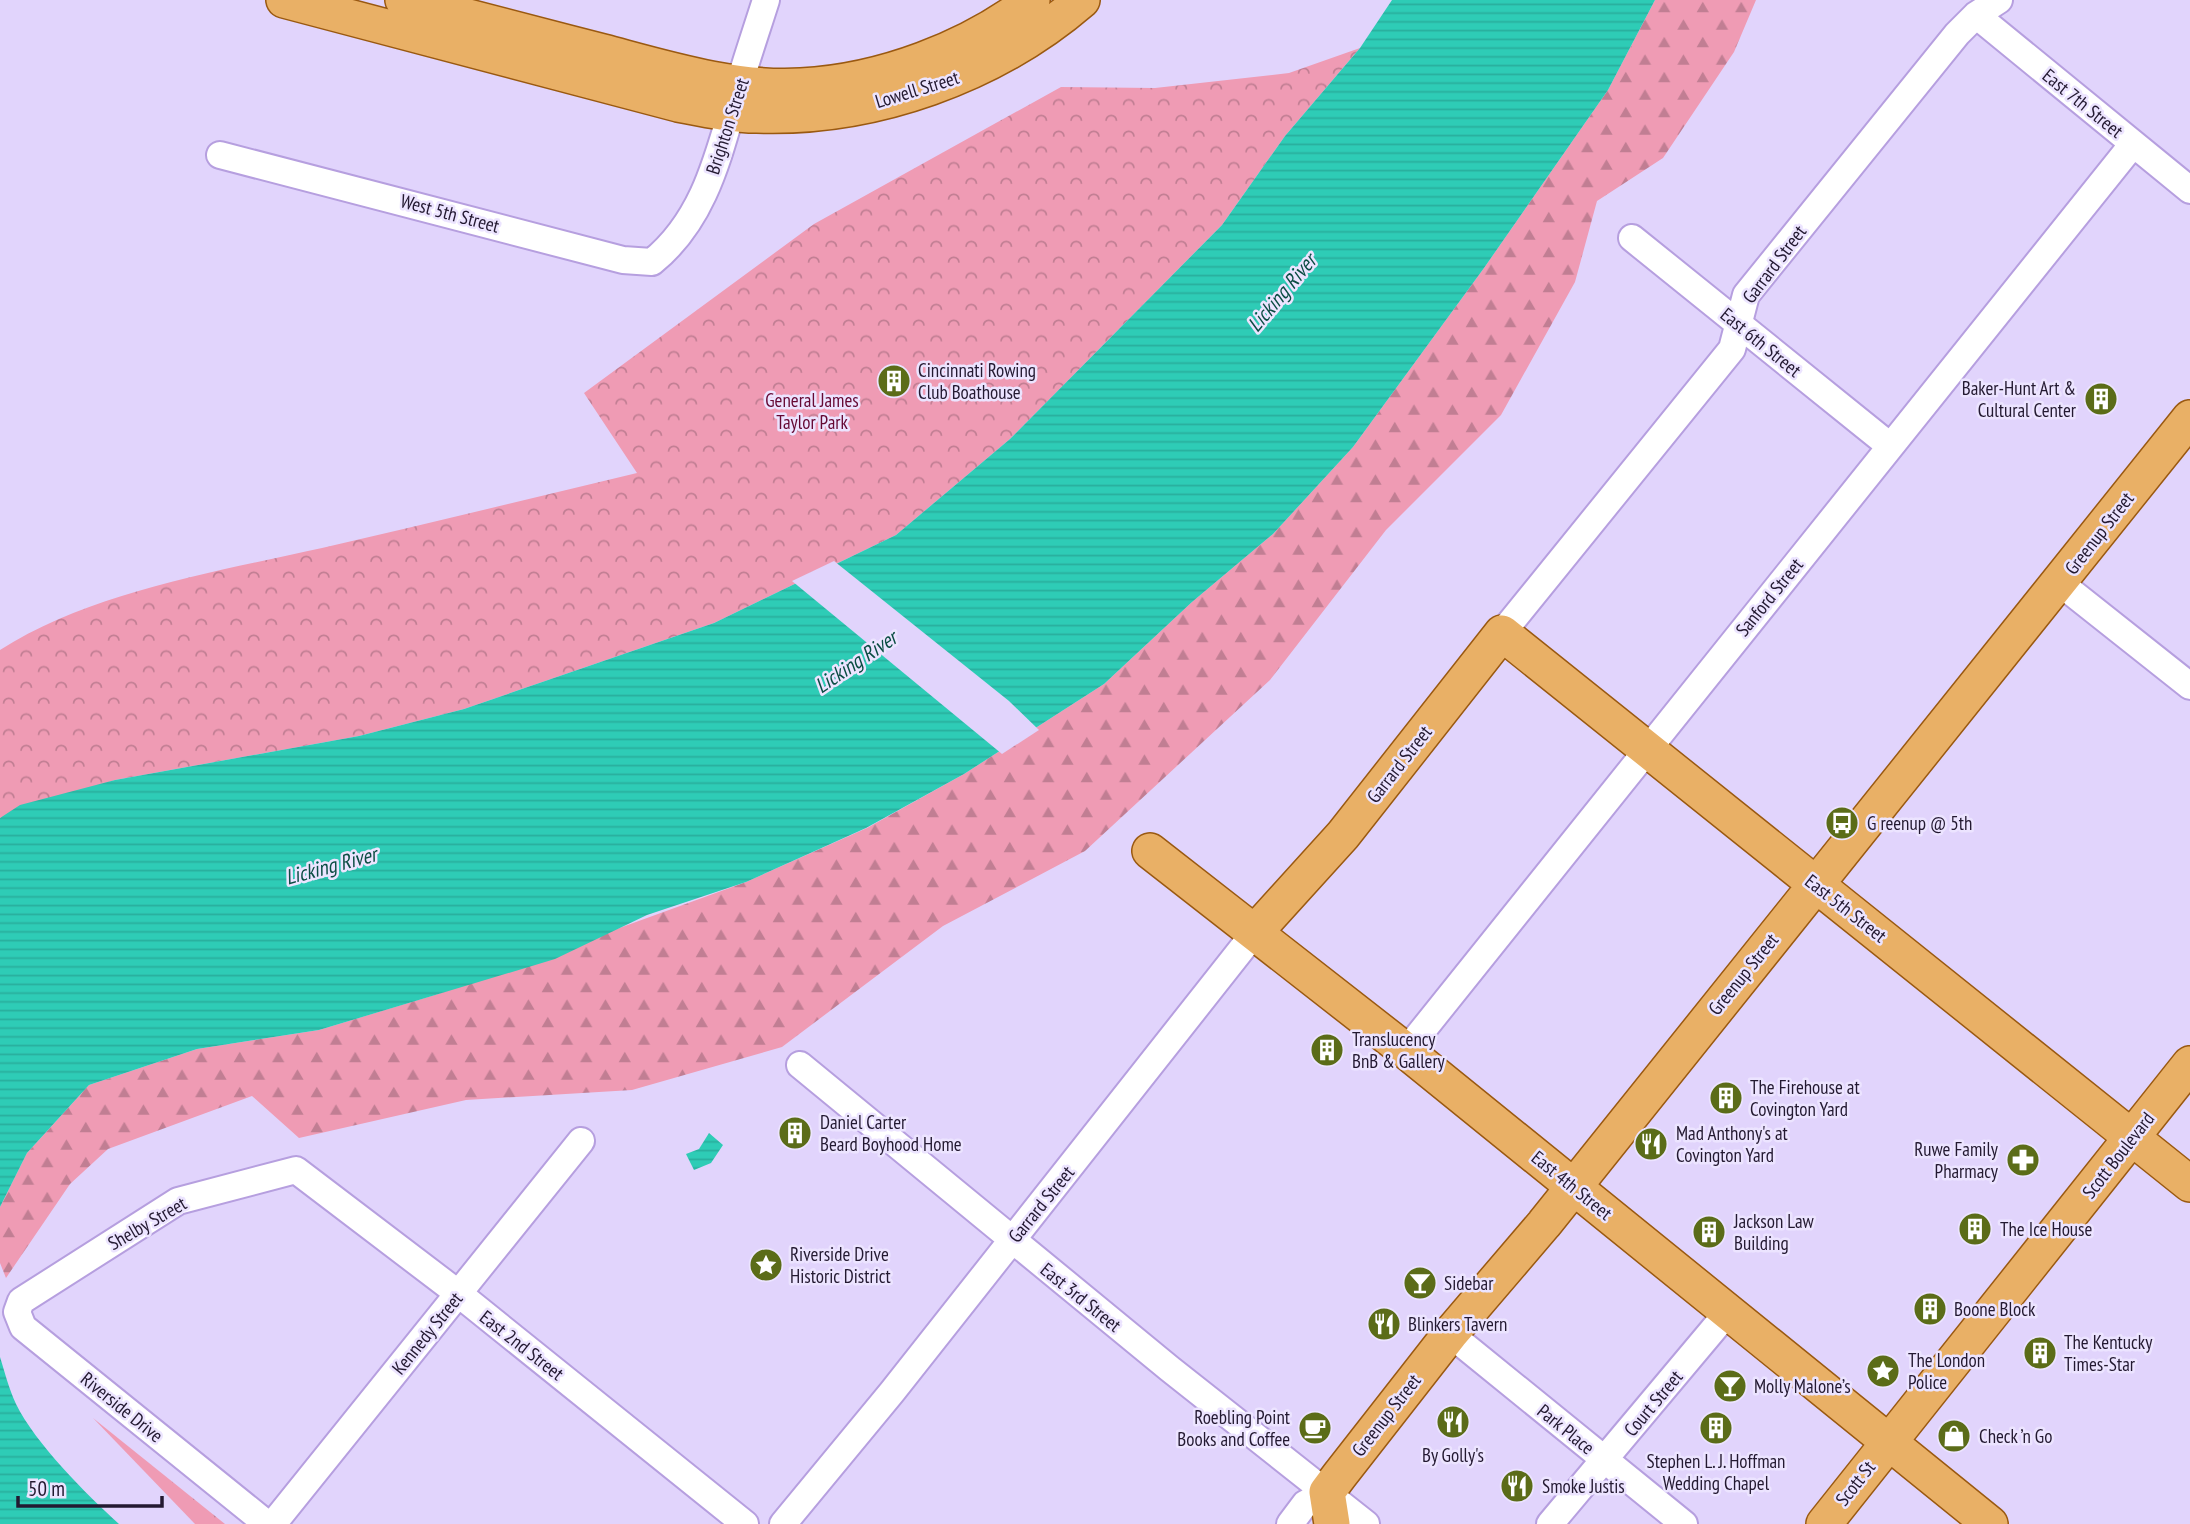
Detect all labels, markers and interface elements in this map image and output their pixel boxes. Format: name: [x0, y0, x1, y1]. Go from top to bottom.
street label: East 7th Street: [2038, 63, 2129, 143]
street label: Lowell Street: [872, 65, 962, 113]
street label: Brighton Street: [700, 74, 754, 177]
street label: West 5th Street: [398, 188, 503, 238]
street label: Garrard Street: [1737, 220, 1812, 308]
water label: Licking River: [1241, 246, 1324, 337]
street label: East 6th Street: [1716, 302, 1807, 382]
place label: Cincinnati Rowing Club Boathouse: [918, 358, 1036, 404]
building icon: Cincinnati Rowing Club Boathouse: [875, 362, 913, 400]
place label: Baker-Hunt Art & Cultural Center: [1962, 376, 2077, 422]
building icon: Baker-Hunt Art & Cultural Center: [2082, 380, 2120, 418]
park label: General James Taylor Park: [765, 388, 859, 434]
street label: Greenup Street: [2059, 486, 2139, 579]
street label: Sanford Street: [1730, 552, 1808, 641]
water label: Licking River: [809, 622, 905, 699]
street label: Garrard Street: [1361, 720, 1437, 808]
bus stop icon: G reenup @ 5th: [1823, 804, 1861, 842]
place label: G reenup @ 5th: [1867, 811, 1972, 835]
water label: Licking River: [282, 840, 383, 891]
street label: East 5th Street: [1800, 869, 1892, 948]
street label: Greenup Street: [1703, 928, 1784, 1020]
place label: Translucency BnB & Gallery: [1352, 1027, 1446, 1073]
building icon: Translucency BnB & Gallery: [1308, 1031, 1346, 1069]
place label: The Firehouse at Covington Yard: [1750, 1075, 1860, 1121]
building icon: The Firehouse at Covington Yard: [1707, 1079, 1745, 1117]
street label: Scott Boulevard: [2077, 1107, 2159, 1203]
place label: Daniel Carter Beard Boyhood Home: [820, 1110, 962, 1156]
building icon: Daniel Carter Beard Boyhood Home: [776, 1114, 814, 1152]
place label: Mad Anthony's at Covington Yard: [1676, 1121, 1789, 1167]
restaurant icon: Mad Anthony's at Covington Yard: [1632, 1125, 1670, 1163]
place label: Ruwe Family Pharmacy: [1914, 1137, 1999, 1183]
pharmacy icon: Ruwe Family Pharmacy: [2004, 1141, 2042, 1179]
street label: East 4th Street: [1527, 1145, 1618, 1225]
street label: Garrard Street: [1003, 1160, 1080, 1247]
street label: Shelby Street: [103, 1191, 191, 1255]
place label: Jackson Law Building: [1733, 1209, 1815, 1255]
building icon: The Ice House: [1956, 1210, 1994, 1248]
building icon: Jackson Law Building: [1690, 1213, 1728, 1251]
place label: The Ice House: [2000, 1217, 2093, 1241]
place label: Riverside Drive Historic District: [790, 1242, 892, 1288]
place icon: Riverside Drive Historic District: [747, 1246, 785, 1284]
street label: East 3rd Street: [1036, 1257, 1127, 1337]
bar icon: Sidebar: [1401, 1264, 1439, 1302]
place label: Sidebar: [1444, 1271, 1494, 1295]
street label: Kennedy Street: [386, 1286, 468, 1379]
building icon: Boone Block: [1911, 1290, 1949, 1328]
place label: Boone Block: [1954, 1297, 2036, 1321]
street label: East 2nd Street: [475, 1305, 569, 1386]
restaurant icon: Blinkers Tavern: [1365, 1305, 1403, 1343]
place label: Blinkers Tavern: [1408, 1312, 1507, 1336]
place label: The Kentucky Times-Star: [2064, 1330, 2153, 1376]
building icon: The Kentucky Times-Star: [2021, 1334, 2059, 1372]
place label: The London Police: [1908, 1348, 1985, 1394]
place icon: The London Police: [1864, 1352, 1902, 1390]
street label: Court Street: [1618, 1364, 1688, 1441]
street label: Riverside Drive: [76, 1367, 168, 1448]
bar icon: Molly Malone’s: [1711, 1367, 1749, 1405]
street label: Greenup Street: [1346, 1368, 1426, 1461]
place label: Molly Malone’s: [1754, 1374, 1851, 1398]
street label: Park Place: [1533, 1399, 1600, 1459]
restaurant icon: By Golly's: [1434, 1403, 1472, 1441]
place label: Roebling Point Books and Coffee: [1177, 1405, 1291, 1451]
cafe icon: Roebling Point Books and Coffee: [1296, 1409, 1334, 1447]
building icon: Stephen L. J. Hoffman Wedding Chapel: [1697, 1409, 1735, 1447]
shop icon: Check ’n Go: [1935, 1417, 1973, 1455]
place label: Check ’n Go: [1979, 1424, 2052, 1448]
place label: By Golly's: [1422, 1443, 1484, 1467]
place label: Stephen L. J. Hoffman Wedding Chapel: [1647, 1449, 1785, 1495]
street label: Scott St: [1830, 1455, 1881, 1510]
scale bar: [18, 1464, 161, 1508]
restaurant icon: Smoke Justis: [1498, 1467, 1536, 1505]
place label: Smoke Justis: [1542, 1474, 1625, 1498]
text: 50 m: [28, 1475, 65, 1502]

